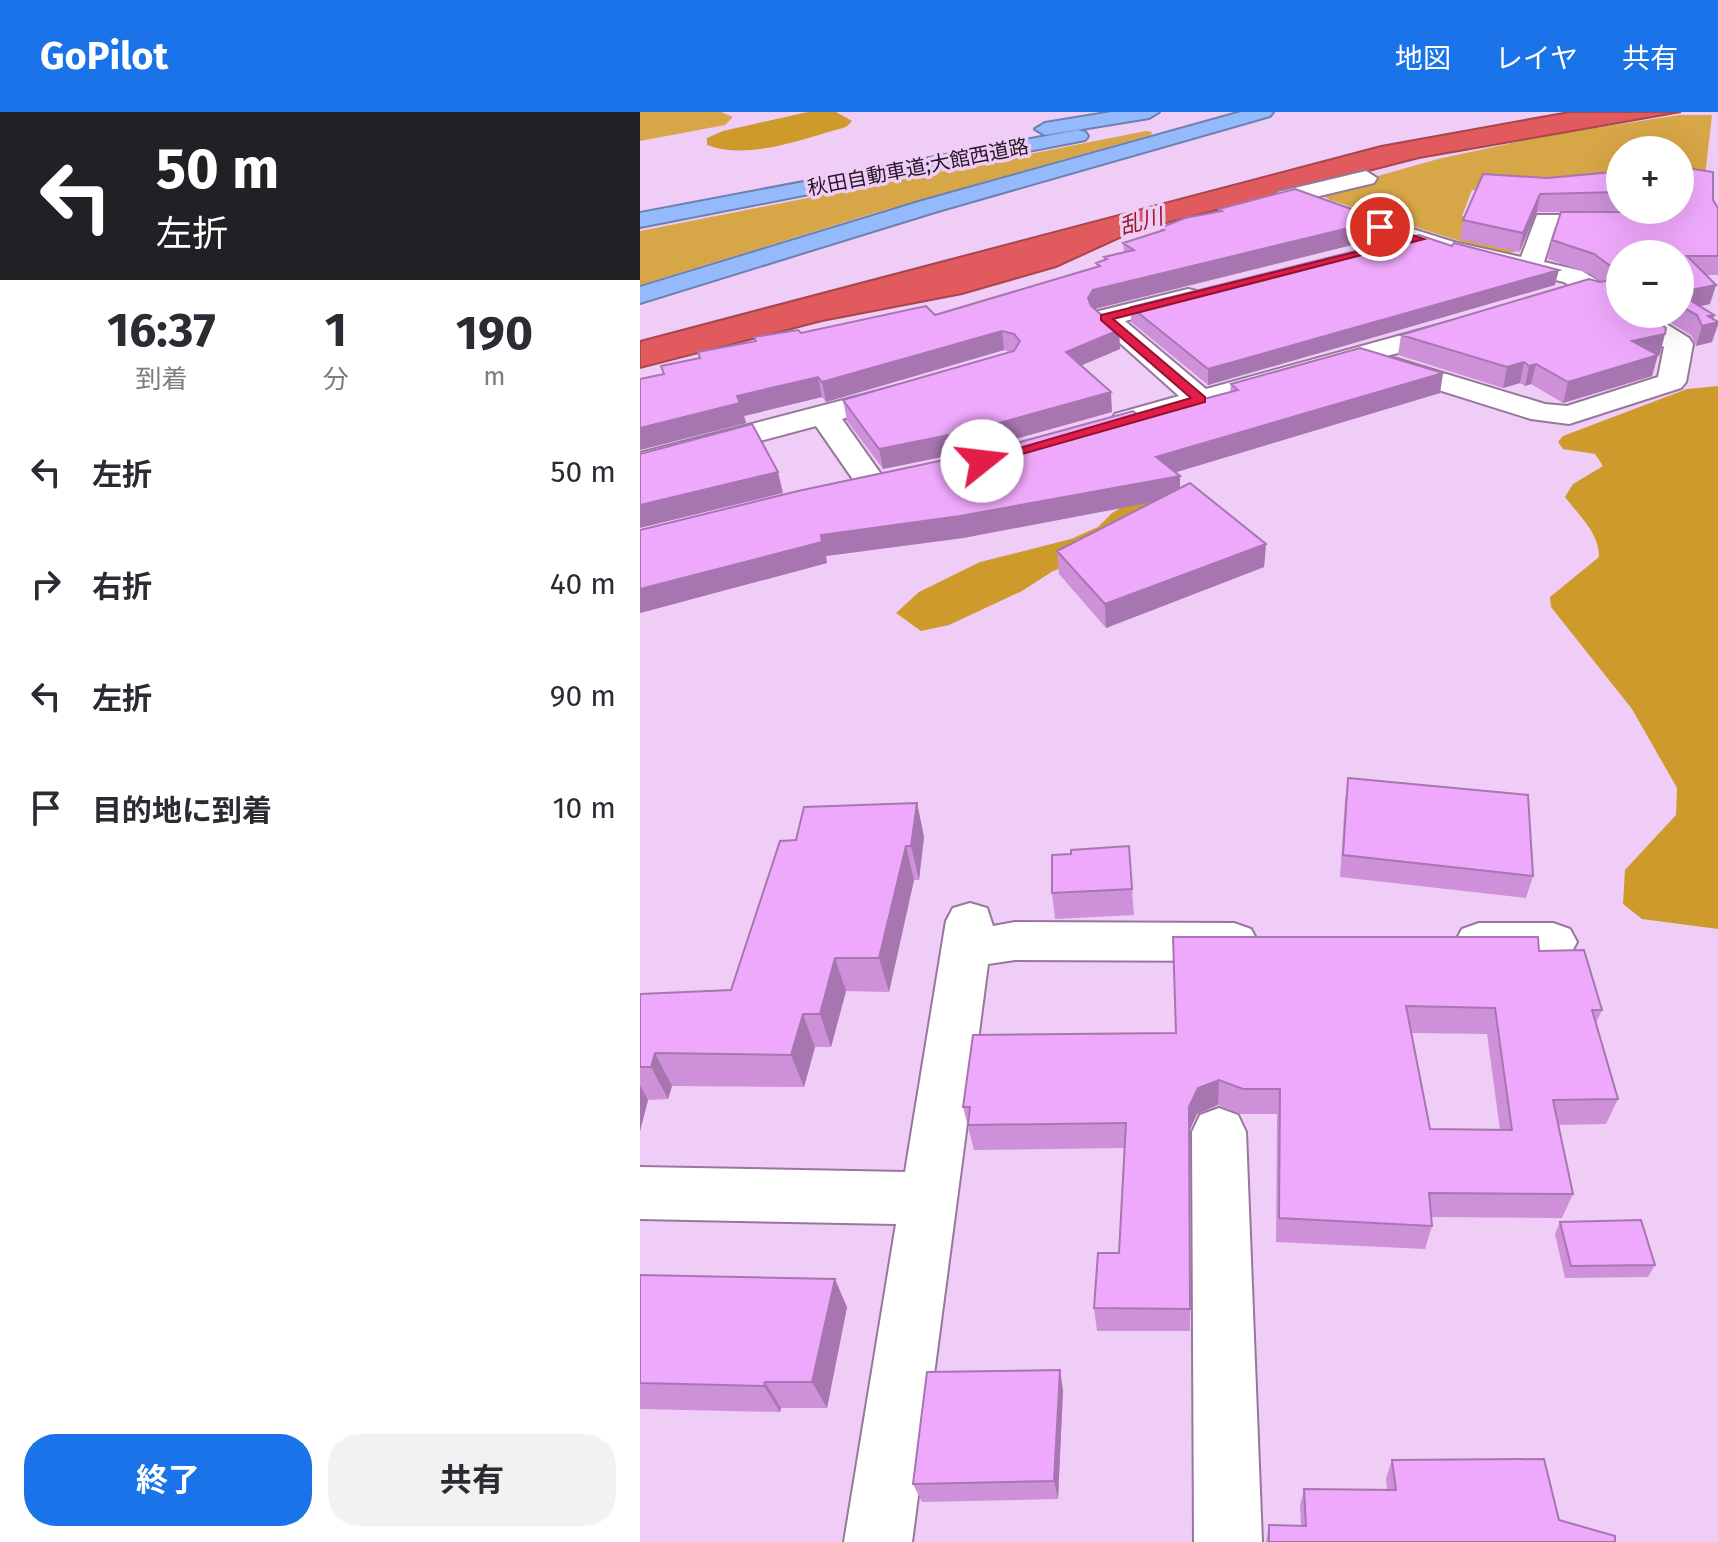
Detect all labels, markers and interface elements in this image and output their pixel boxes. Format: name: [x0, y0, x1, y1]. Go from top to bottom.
text: GoPilot: [40, 33, 168, 79]
text: 地図: [1395, 42, 1451, 75]
text: レイヤ: [1495, 42, 1578, 75]
text: 共有: [1622, 42, 1678, 75]
street label: 秋田自動車道;大館西道路: [805, 134, 1031, 200]
text: 50 m: [156, 136, 279, 203]
map controls: [1606, 136, 1694, 328]
button: +: [1606, 136, 1694, 224]
icon: left: [24, 144, 128, 248]
pin: [1346, 193, 1414, 261]
water label: 乱川: [1116, 202, 1168, 240]
icon: arrive: [1358, 205, 1402, 249]
text: 左折: [156, 212, 228, 256]
button: −: [1606, 240, 1694, 328]
text: 16:37: [107, 301, 216, 359]
text: 1: [325, 301, 347, 359]
text: 190: [456, 304, 533, 362]
text: m: [483, 361, 506, 392]
text: 到着: [135, 364, 187, 395]
text: 分: [323, 364, 349, 395]
position arrow: [940, 419, 1024, 503]
icon: left: [24, 450, 68, 494]
text: 50 m: [551, 454, 616, 490]
text: 左折: [92, 457, 152, 493]
icon: right: [24, 562, 68, 606]
text: 40 m: [550, 566, 616, 602]
text: 右折: [92, 569, 152, 605]
icon: left: [24, 674, 68, 718]
text: 90 m: [550, 678, 616, 714]
text: 左折: [92, 681, 152, 717]
icon: arrive: [24, 786, 68, 830]
text: 10 m: [553, 790, 616, 826]
text: 目的地に到着: [92, 793, 272, 829]
button: 終了: [24, 1434, 312, 1526]
button: 共有: [328, 1434, 616, 1526]

